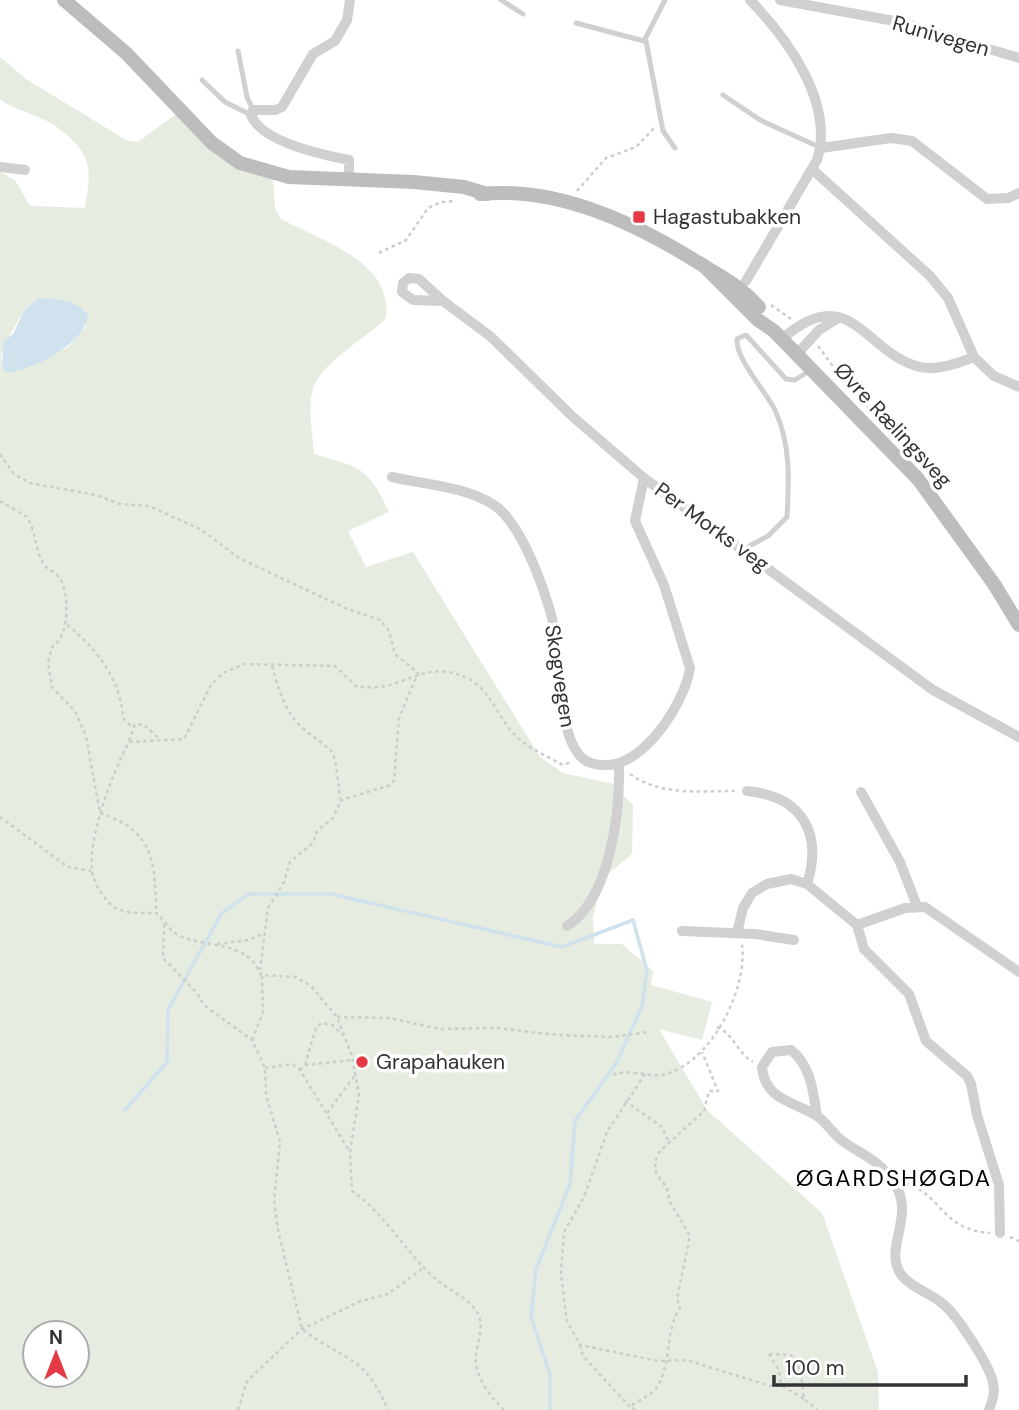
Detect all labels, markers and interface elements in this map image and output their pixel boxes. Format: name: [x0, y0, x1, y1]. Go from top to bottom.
street label: Runivegen: [889, 9, 993, 63]
place label: Hagastubakken: [653, 203, 801, 231]
marker: Hagastubakken: [631, 209, 647, 225]
street label: Øvre Rælingsveg: [828, 356, 958, 494]
street label: Per Morks veg: [649, 476, 775, 578]
street label: Skogvegen: [538, 623, 582, 729]
place label: Grapahauken: [376, 1048, 505, 1076]
marker: Grapahauken: [354, 1054, 370, 1070]
district label: ØGARDSHØGDA: [796, 1163, 992, 1193]
north arrow: [21, 1319, 91, 1389]
text: N: [49, 1325, 63, 1350]
scale bar: [774, 1344, 967, 1388]
text: 100 m: [785, 1354, 845, 1382]

